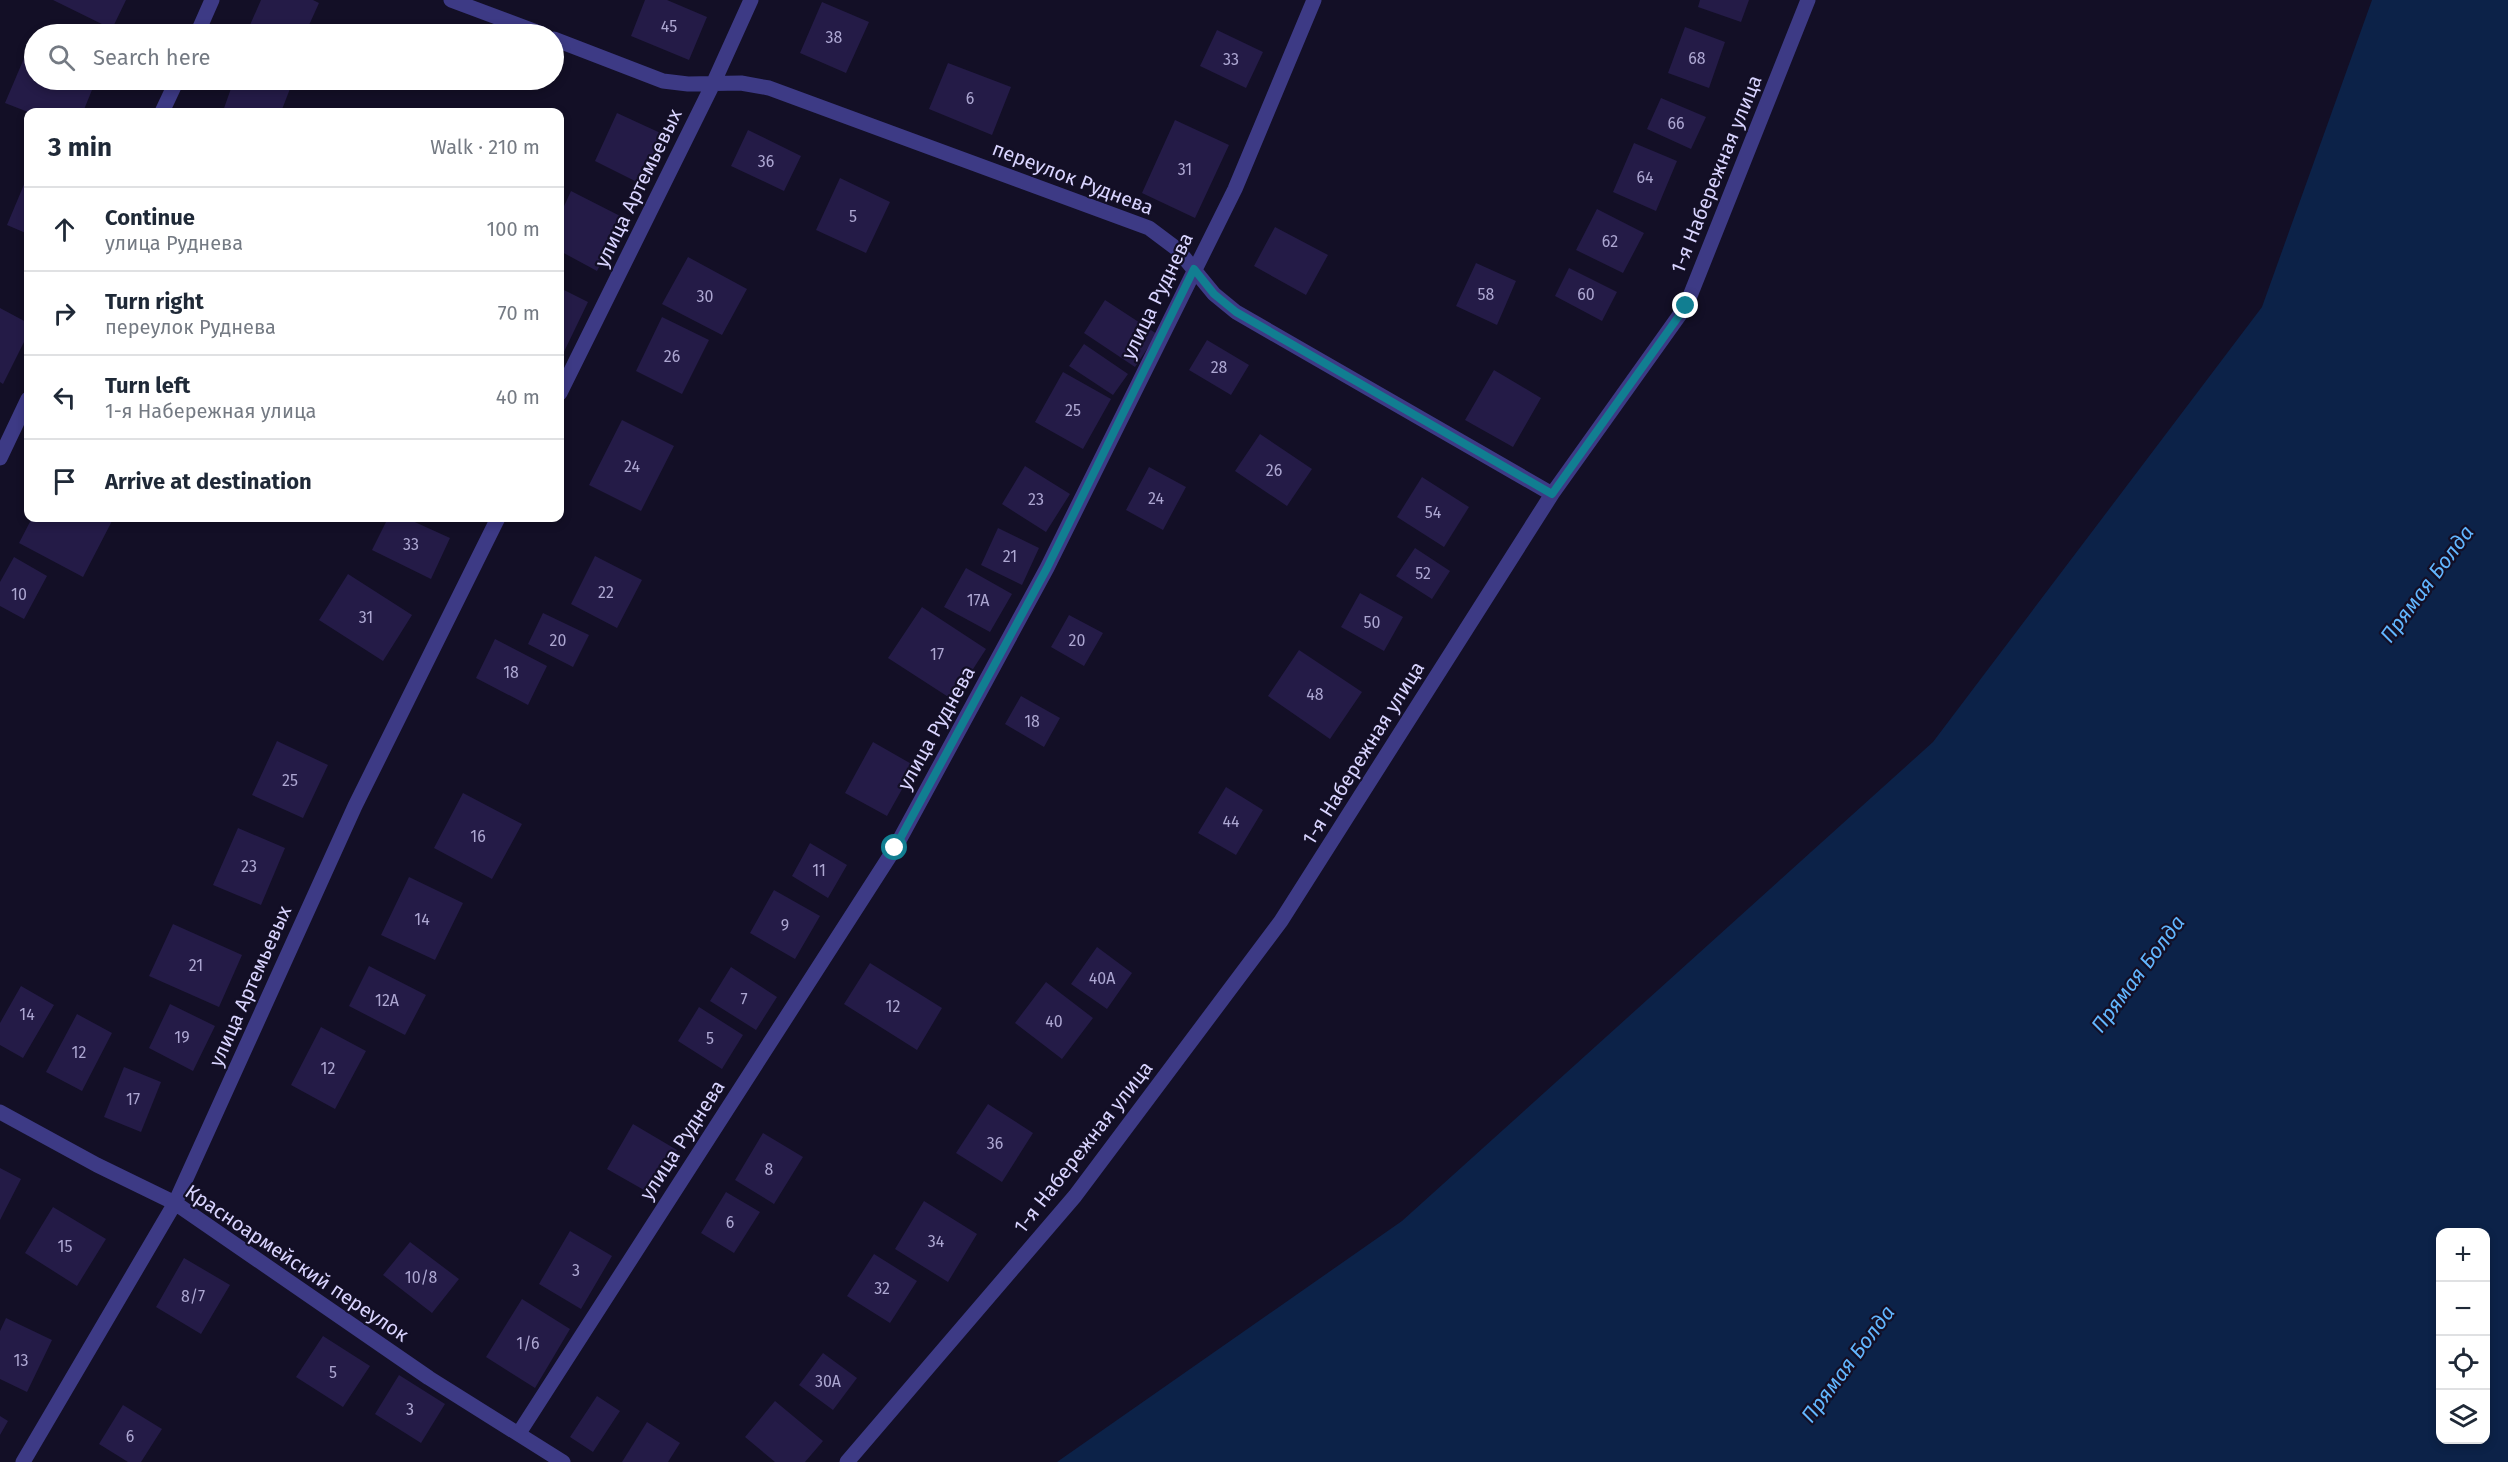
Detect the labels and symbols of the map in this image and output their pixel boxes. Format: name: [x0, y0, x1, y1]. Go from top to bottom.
house number: 45: [661, 17, 677, 36]
house number: 38: [826, 28, 843, 47]
house number: 68: [1688, 49, 1706, 68]
house number: 33: [1223, 50, 1239, 69]
street label: 1-я Набережная улица: [1665, 71, 1767, 277]
house number: 6: [966, 89, 974, 108]
street label: улица Артемьевых: [589, 104, 687, 271]
house number: 66: [1667, 114, 1685, 133]
street label: переулок Руднева: [989, 136, 1157, 220]
house number: 36: [758, 152, 774, 171]
house number: 31: [1178, 160, 1192, 179]
house number: 64: [1636, 168, 1654, 187]
house number: 5: [849, 207, 857, 226]
street label: улица Руднева: [1116, 229, 1198, 363]
house number: 62: [1602, 232, 1618, 251]
house number: 58: [1478, 285, 1495, 304]
house number: 60: [1577, 285, 1595, 304]
house number: 30: [697, 287, 714, 306]
route end: [1672, 292, 1698, 318]
house number: 26: [664, 347, 680, 366]
house number: 28: [1211, 358, 1228, 377]
house number: 25: [1065, 401, 1081, 420]
house number: 24: [624, 457, 640, 476]
house number: 26: [1266, 461, 1282, 480]
house number: 24: [1148, 489, 1164, 508]
house number: 23: [1028, 490, 1044, 509]
house number: 54: [1425, 503, 1442, 522]
water label: Прямая Болда: [2374, 520, 2480, 648]
house number: 33: [403, 535, 419, 554]
house number: 21: [1003, 547, 1017, 566]
house number: 52: [1415, 564, 1431, 583]
house number: 22: [598, 583, 614, 602]
house number: 10: [11, 585, 27, 604]
house number: 17А: [967, 591, 990, 610]
house number: 31: [359, 608, 373, 627]
house number: 50: [1364, 613, 1381, 632]
house number: 20: [550, 631, 566, 650]
house number: 20: [1069, 631, 1085, 650]
house number: 17: [930, 645, 944, 664]
street label: 1-я Набережная улица: [1297, 657, 1429, 849]
street label: улица Руднева: [892, 662, 980, 794]
house number: 18: [503, 663, 519, 682]
house number: 48: [1306, 685, 1324, 704]
house number: 18: [1024, 712, 1040, 731]
house number: 25: [282, 771, 298, 790]
house number: 44: [1222, 812, 1240, 831]
house number: 16: [470, 827, 486, 846]
route start: [881, 834, 907, 860]
house number: 23: [241, 857, 257, 876]
house number: 11: [812, 861, 826, 880]
street label: улица Артемьевых: [204, 902, 296, 1070]
house number: 14: [414, 910, 430, 929]
water label: Прямая Болда: [2085, 910, 2191, 1038]
house number: 9: [781, 916, 789, 935]
house number: 21: [189, 956, 203, 975]
house number: 40А: [1089, 969, 1116, 988]
house number: 7: [740, 990, 748, 1009]
house number: 12А: [375, 991, 400, 1010]
house number: 12: [886, 997, 900, 1016]
house number: 14: [19, 1005, 35, 1024]
house number: 40: [1045, 1012, 1063, 1031]
house number: 19: [174, 1028, 190, 1047]
house number: 5: [706, 1029, 714, 1048]
house number: 12: [72, 1043, 86, 1062]
street label: 1-я Набережная улица: [1008, 1056, 1158, 1238]
house number: 12: [321, 1059, 335, 1078]
street label: улица Руднева: [634, 1076, 730, 1204]
house number: 17: [126, 1090, 140, 1109]
house number: 36: [987, 1134, 1003, 1153]
house number: 8: [765, 1160, 774, 1179]
street label: Красноармейский переулок: [181, 1179, 414, 1347]
house number: 6: [726, 1213, 734, 1232]
house number: 34: [928, 1232, 945, 1251]
house number: 15: [58, 1237, 72, 1256]
house number: 3: [572, 1261, 580, 1280]
house number: 10/8: [405, 1268, 437, 1287]
house number: 32: [874, 1279, 890, 1298]
house number: 8/7: [181, 1287, 205, 1306]
water label: Прямая Болда: [1795, 1300, 1901, 1428]
house number: 1/6: [516, 1334, 540, 1353]
house number: 13: [14, 1351, 28, 1370]
house number: 5: [329, 1363, 337, 1382]
house number: 30А: [815, 1372, 842, 1391]
house number: 3: [406, 1400, 414, 1419]
house number: 6: [126, 1427, 134, 1446]

